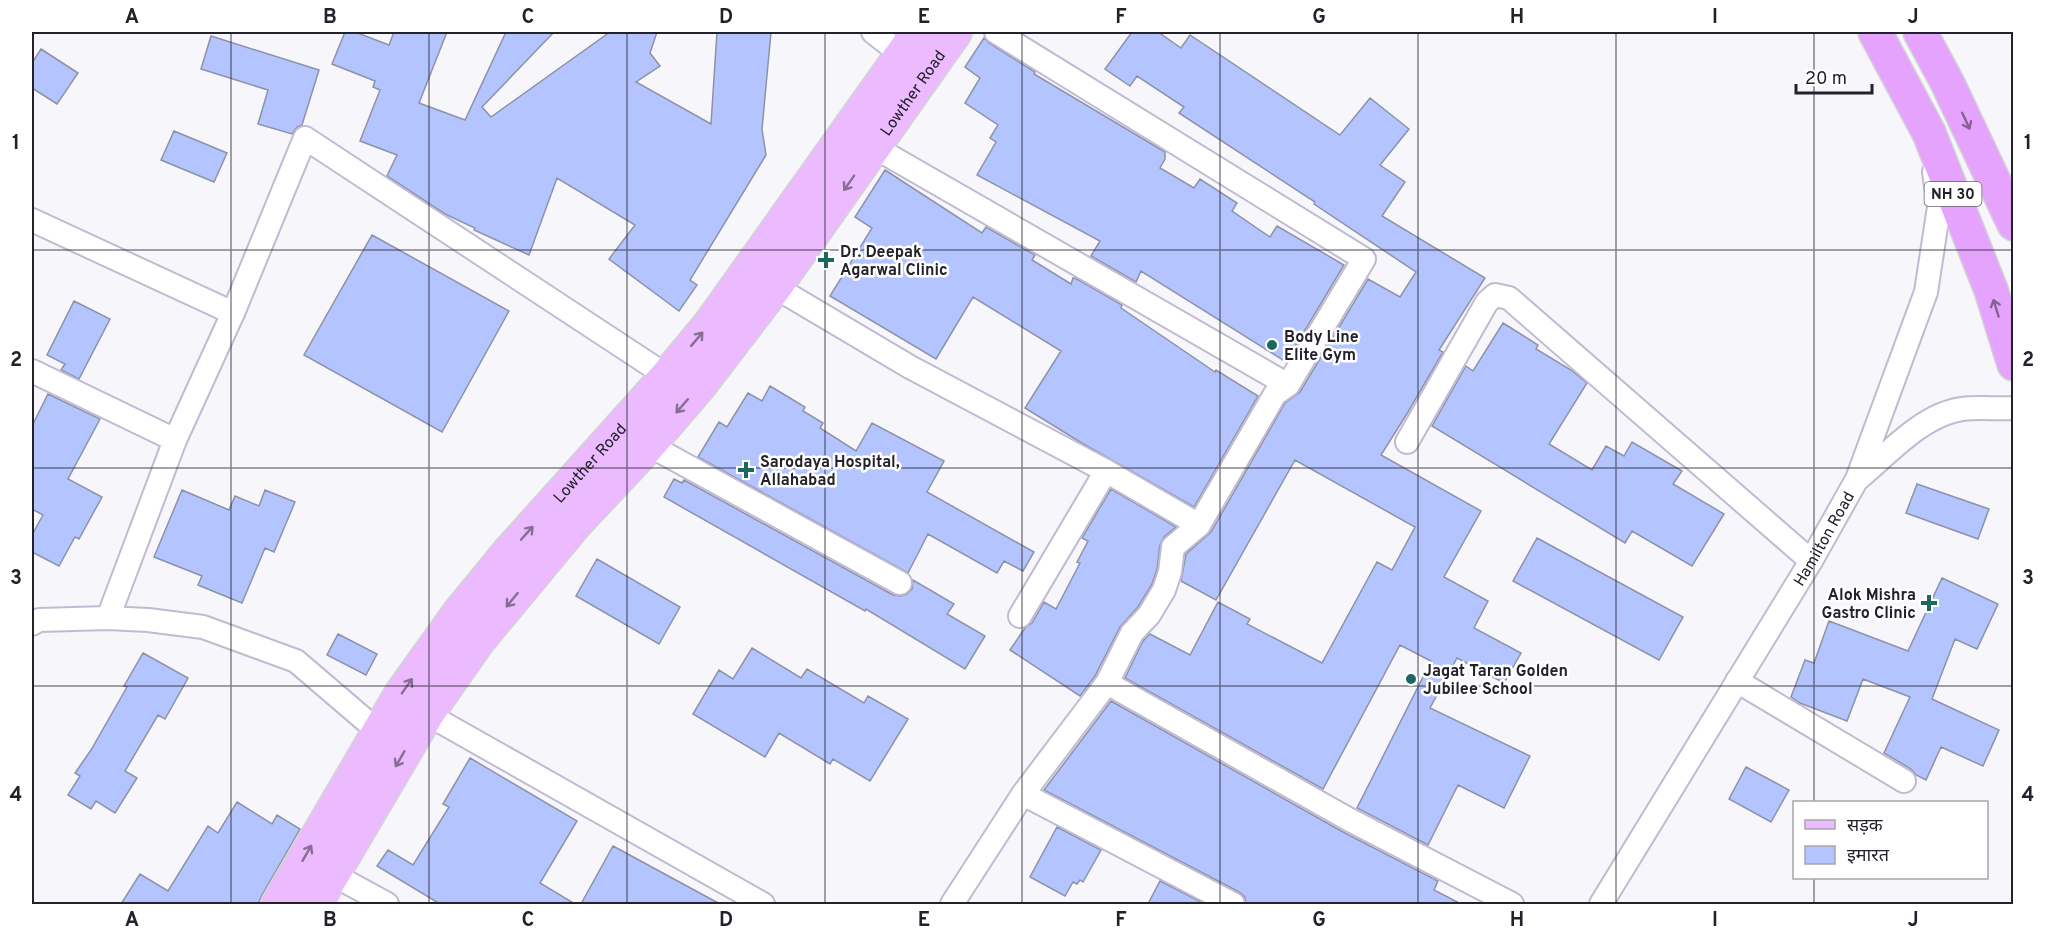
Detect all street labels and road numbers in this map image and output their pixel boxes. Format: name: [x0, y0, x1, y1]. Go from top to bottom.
street label: Lowther Road: [877, 47, 951, 140]
road number: NH 30: [1924, 182, 1982, 206]
street label: Lowther Road: [550, 420, 632, 508]
street label: Hamilton Road: [1790, 488, 1860, 590]

